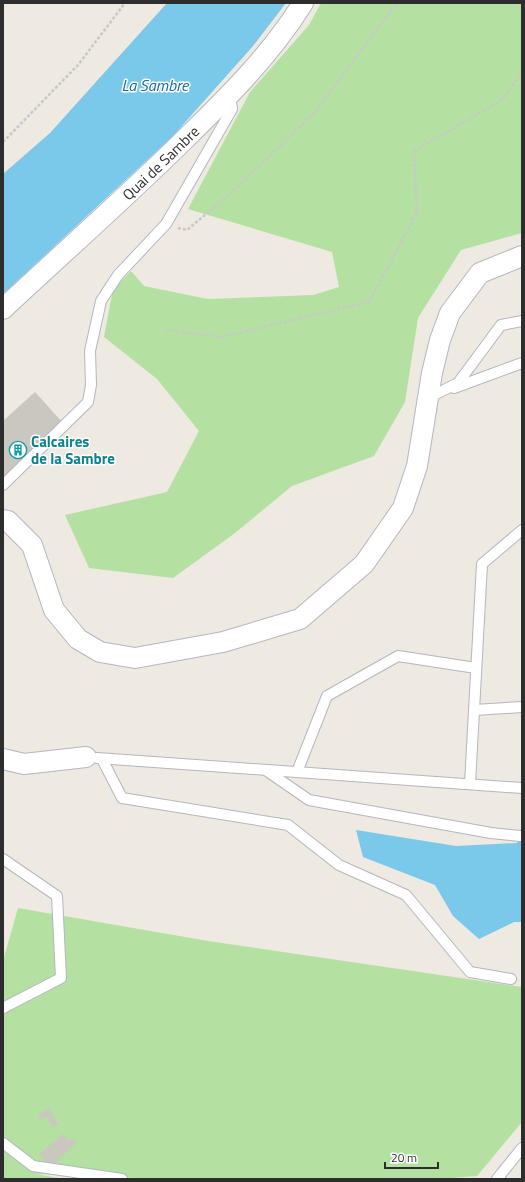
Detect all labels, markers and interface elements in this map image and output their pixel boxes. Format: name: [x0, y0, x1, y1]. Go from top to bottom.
water label: La Sambre: [122, 73, 190, 97]
street label: Quai de Sambre: [117, 120, 204, 205]
place label: Calcaires de la Sambre: [31, 430, 115, 470]
building icon: Calcaires de la Sambre: [8, 440, 28, 460]
scale bar: [385, 1144, 438, 1170]
text: 20 m: [391, 1148, 417, 1167]

